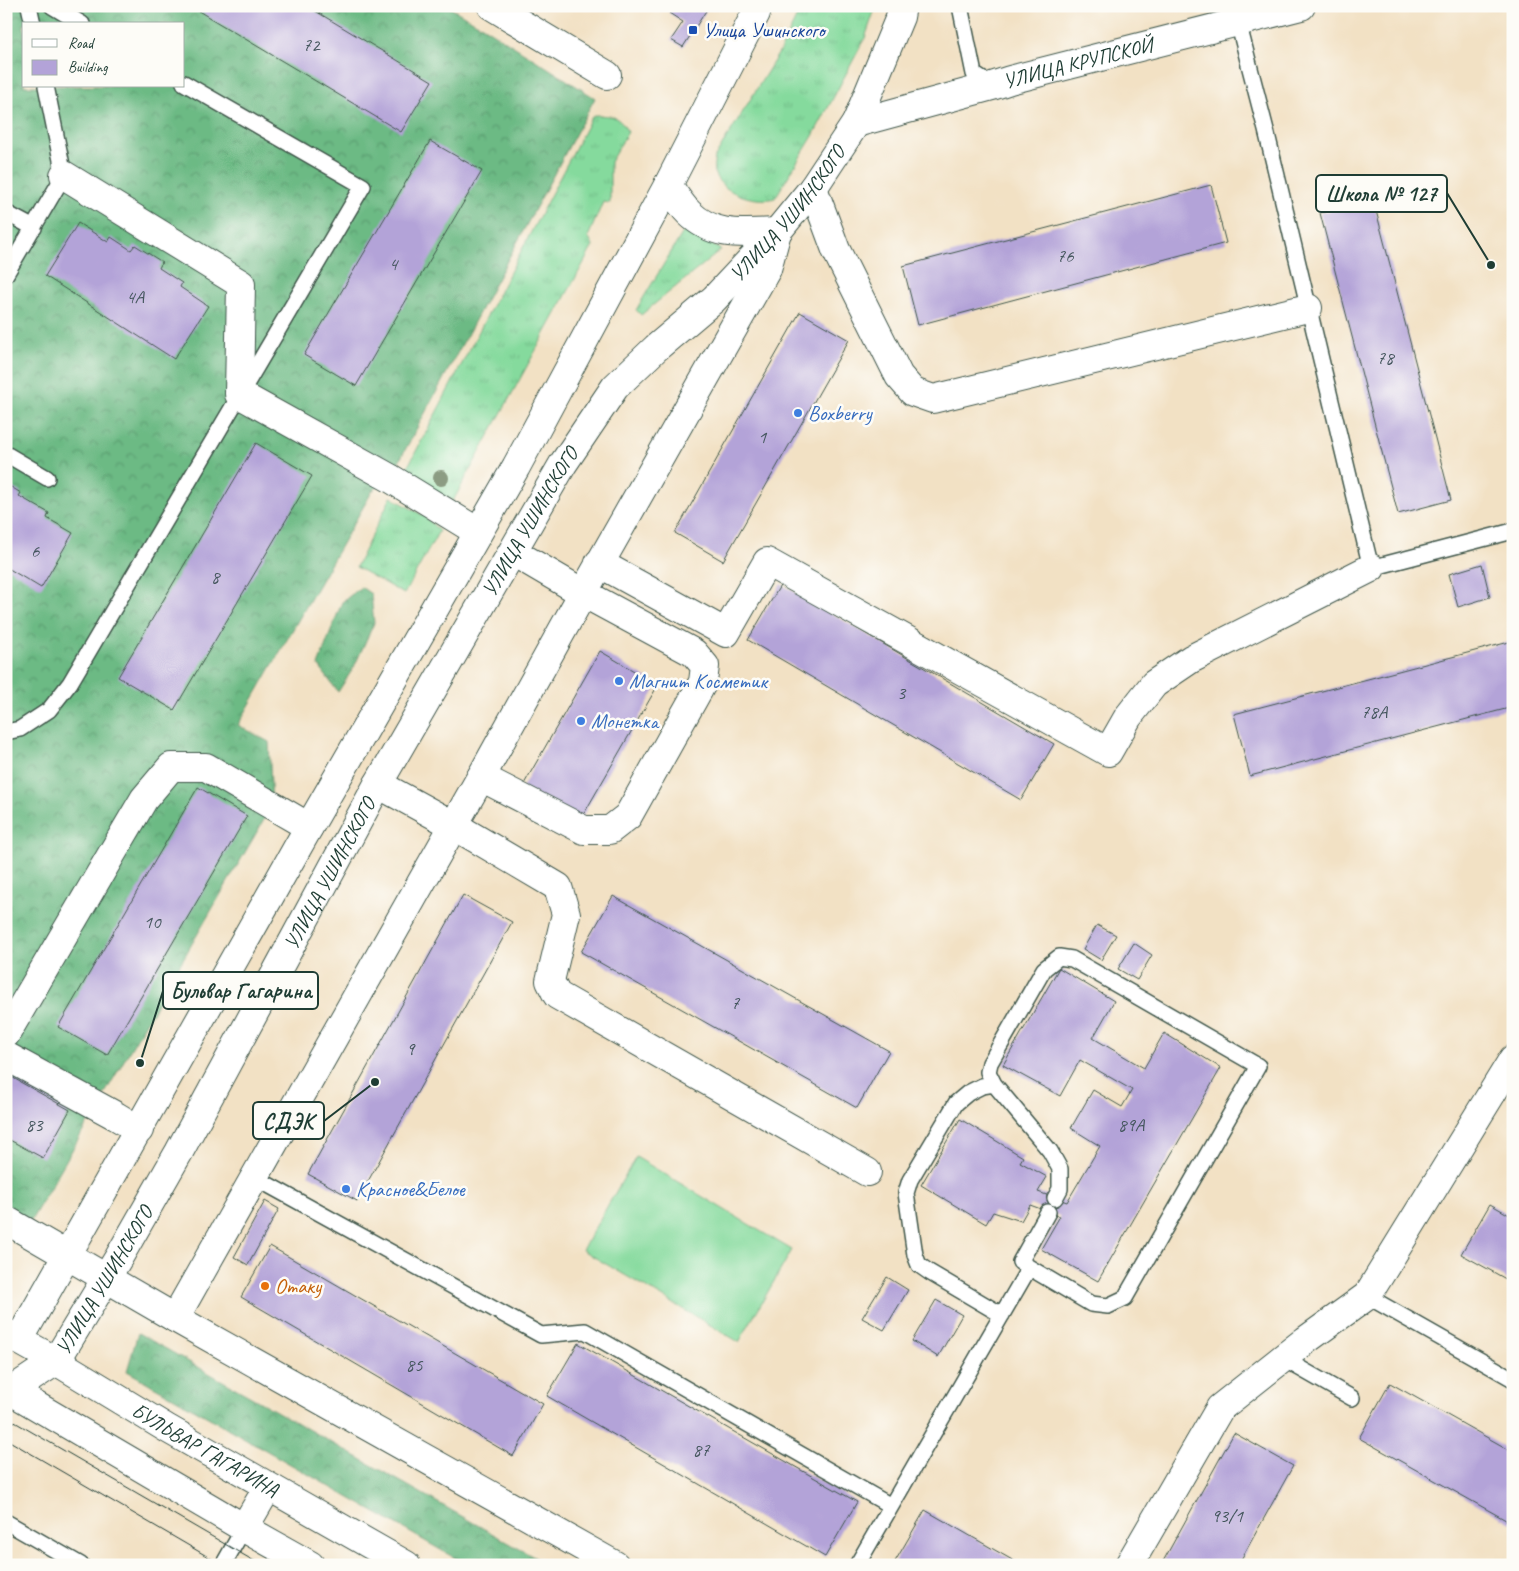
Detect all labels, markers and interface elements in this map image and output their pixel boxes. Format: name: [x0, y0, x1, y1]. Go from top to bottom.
place label: Улица Ушинского: [703, 17, 827, 43]
legend: [22, 22, 185, 88]
marker: Улица Ушинского: [687, 24, 699, 36]
street label: УЛИЦА КРУПСКОЙ: [1000, 30, 1159, 94]
house number: 72: [302, 33, 321, 57]
text: Road: [68, 34, 95, 53]
text: Building: [68, 58, 108, 77]
street label: УЛИЦА УШИНСКОГО: [724, 138, 852, 287]
callout: Школа № 127: [1316, 175, 1447, 212]
text: Школа № 127: [1326, 180, 1439, 208]
house number: 76: [1056, 244, 1075, 268]
house number: 4: [389, 252, 400, 276]
house number: 4А: [126, 285, 146, 309]
house number: 78: [1376, 346, 1396, 370]
place label: Boxberry: [808, 400, 874, 426]
marker: Boxberry: [792, 407, 804, 419]
house number: 1: [758, 425, 768, 449]
street label: УЛИЦА УШИНСКОГО: [476, 440, 585, 601]
house number: 6: [31, 539, 41, 563]
house number: 8: [211, 565, 222, 589]
place label: Магнит Косметик: [629, 668, 769, 694]
marker: Магнит Косметик: [613, 675, 625, 687]
house number: 3: [897, 681, 907, 705]
house number: 78А: [1361, 700, 1389, 724]
place label: Монетка: [591, 708, 661, 734]
marker: Монетка: [575, 715, 587, 727]
street label: УЛИЦА УШИНСКОГО: [278, 791, 382, 954]
house number: 10: [143, 910, 162, 934]
callout: Бульвар Гагарина: [163, 972, 318, 1009]
text: Бульвар Гагарина: [170, 977, 314, 1005]
house number: 7: [731, 991, 741, 1015]
house number: 9: [406, 1037, 416, 1061]
callout: СДЭК: [253, 1102, 324, 1139]
text: СДЭК: [263, 1108, 318, 1136]
house number: 83: [25, 1113, 44, 1137]
house number: 89А: [1118, 1113, 1146, 1137]
place label: Красное&Белое: [356, 1176, 466, 1202]
marker: Красное&Белое: [340, 1183, 352, 1195]
street label: УЛИЦА УШИНСКОГО: [50, 1199, 160, 1359]
place label: Отаку: [275, 1273, 323, 1299]
marker: Отаку: [259, 1280, 271, 1292]
house number: 85: [405, 1353, 424, 1377]
street label: БУЛЬВАР ГАГАРИНА: [127, 1397, 284, 1503]
house number: 87: [692, 1438, 711, 1462]
house number: 93/1: [1211, 1504, 1244, 1528]

